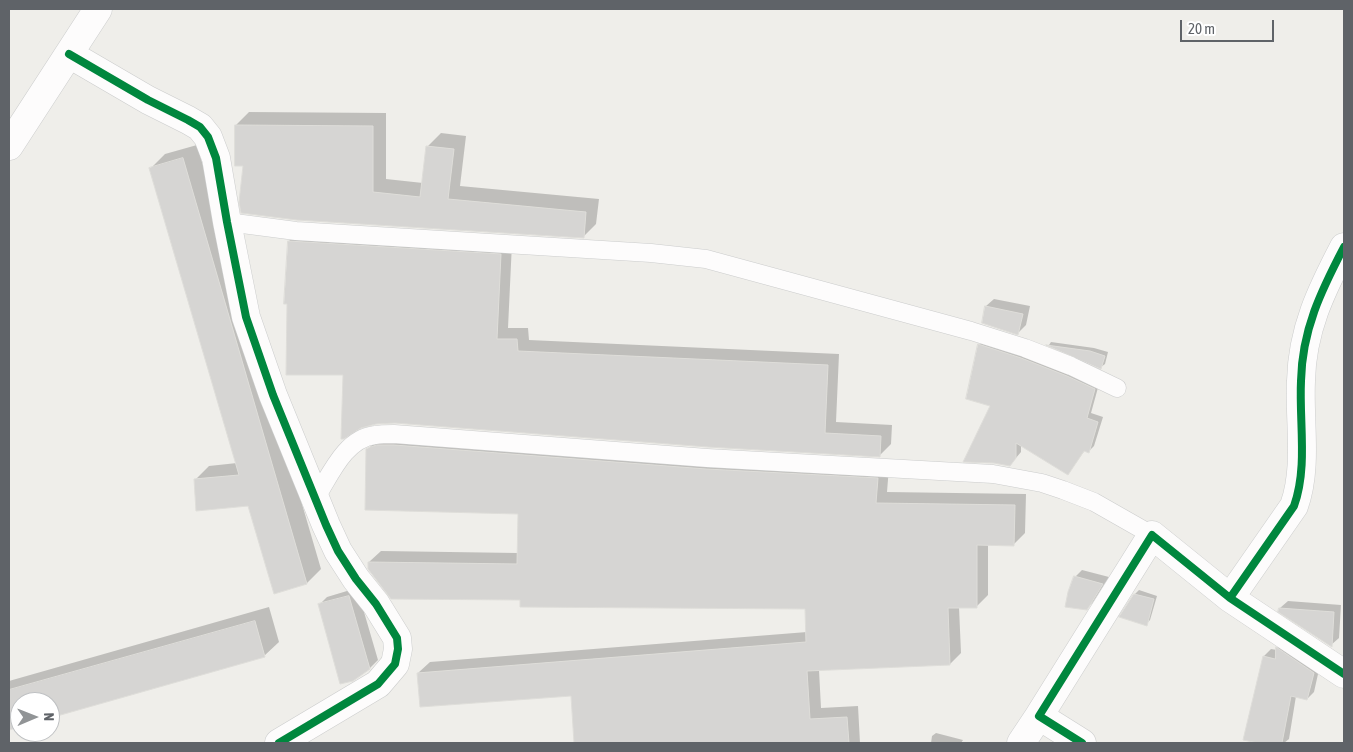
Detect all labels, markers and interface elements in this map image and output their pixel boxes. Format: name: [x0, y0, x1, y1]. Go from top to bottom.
scale bar: [1183, 10, 1277, 42]
text: 20 m: [1188, 20, 1215, 37]
north arrow: [10, 692, 60, 742]
text: N: [41, 712, 57, 721]

